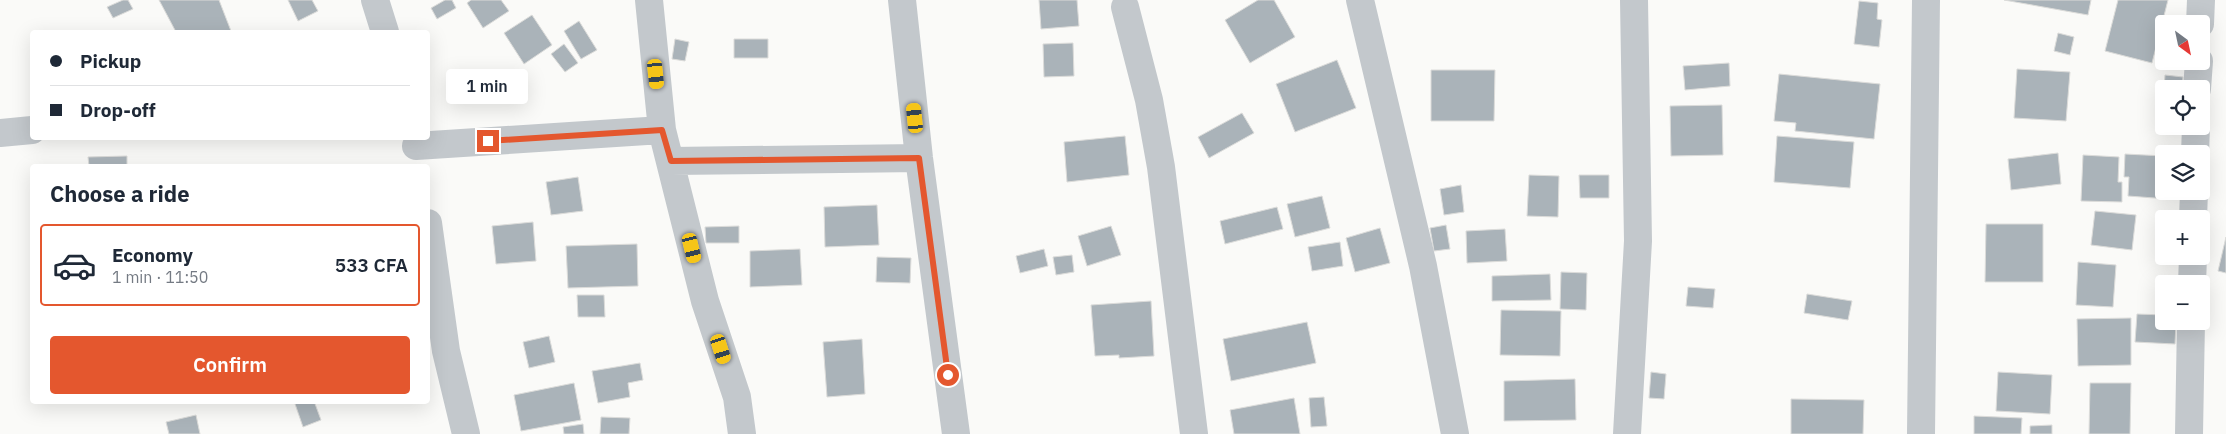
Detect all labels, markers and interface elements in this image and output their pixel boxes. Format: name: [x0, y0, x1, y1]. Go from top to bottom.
north arrow: [2155, 15, 2210, 70]
map controls: [2155, 15, 2210, 330]
text: Pickup: [80, 49, 141, 73]
car: [646, 58, 665, 90]
callout: 1 min: [447, 68, 529, 104]
text: 1 min: [466, 76, 508, 96]
button: locate: [2155, 80, 2210, 135]
text: Drop-off: [80, 98, 156, 122]
car: [905, 102, 924, 134]
route end: [477, 130, 499, 152]
button: layers: [2155, 145, 2210, 200]
text: Choose a ride: [50, 179, 190, 208]
button: +: [2155, 210, 2210, 265]
car: [681, 232, 702, 264]
icon: car: [52, 243, 97, 288]
text: Economy: [112, 243, 193, 267]
text: 533 CFA: [335, 253, 408, 277]
text: 1 min · 11:50: [112, 267, 208, 287]
button: −: [2155, 275, 2210, 330]
car: [709, 332, 732, 366]
button: Confirm: [50, 336, 410, 394]
route start: [937, 364, 959, 386]

